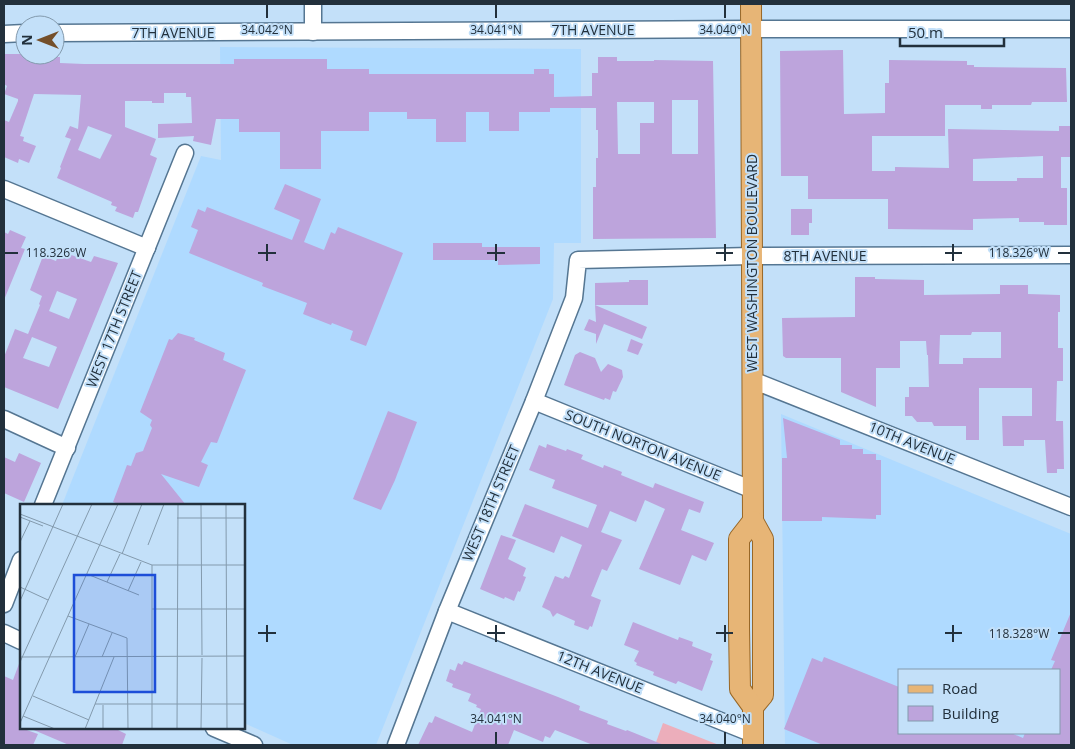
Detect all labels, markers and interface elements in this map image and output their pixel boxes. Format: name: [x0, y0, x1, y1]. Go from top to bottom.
north arrow: [15, 15, 65, 65]
scale bar: [900, 15, 1004, 47]
street label: 7TH AVENUE: [551, 20, 635, 39]
text: 34.042°N: [241, 21, 293, 38]
text: 34.041°N: [470, 21, 522, 38]
text: 34.040°N: [699, 21, 751, 38]
text: 50 m: [908, 22, 943, 42]
street label: 7TH AVENUE: [131, 23, 215, 42]
text: N: [17, 34, 36, 46]
street label: WEST WASHINGTON BOULEVARD: [742, 154, 761, 372]
text: 118.326°W: [26, 244, 86, 261]
text: 118.326°W: [989, 244, 1049, 261]
street label: 8TH AVENUE: [783, 246, 867, 265]
street label: WEST 17TH STREET: [81, 267, 146, 390]
street label: SOUTH NORTON AVENUE: [562, 404, 724, 485]
street label: 10TH AVENUE: [866, 417, 958, 468]
street label: WEST 18TH STREET: [457, 441, 524, 564]
inset map: [20, 504, 245, 729]
text: 118.328°W: [989, 625, 1049, 642]
street label: 12TH AVENUE: [554, 646, 646, 697]
legend: [898, 669, 1060, 734]
text: Road: [942, 678, 978, 698]
text: Building: [942, 703, 999, 723]
text: 34.041°N: [470, 710, 522, 727]
text: 34.040°N: [699, 710, 751, 727]

